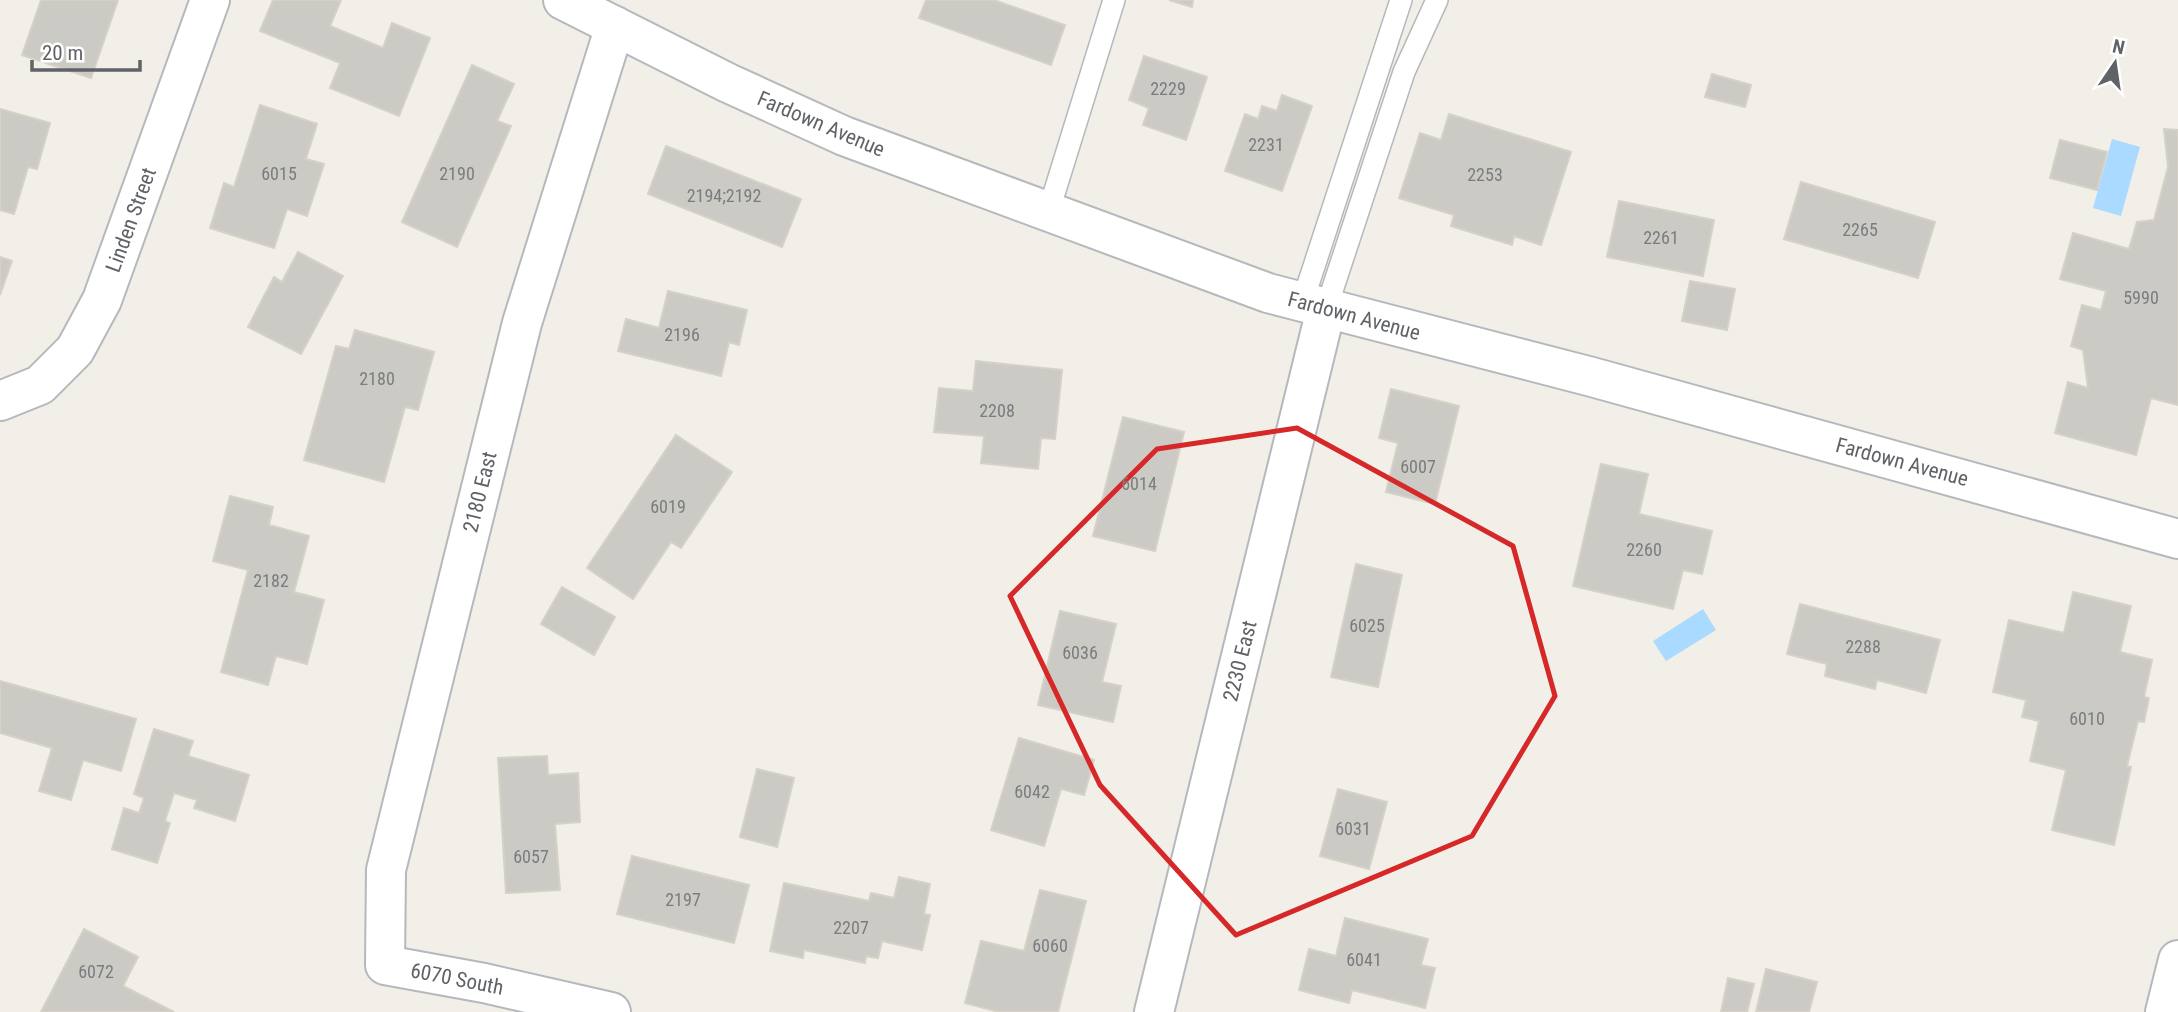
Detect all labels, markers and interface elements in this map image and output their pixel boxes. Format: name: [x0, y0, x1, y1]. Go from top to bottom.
scale bar: [32, 28, 140, 72]
north arrow: [2080, 28, 2150, 98]
text: N: [2110, 34, 2127, 59]
text: 20 m: [42, 41, 83, 65]
house number: 2229: [1150, 78, 1186, 99]
street label: Fardown Avenue: [754, 86, 888, 162]
house number: 2231: [1248, 134, 1284, 155]
house number: 6015: [261, 163, 297, 184]
house number: 2190: [439, 163, 475, 184]
street label: Linden Street: [101, 164, 161, 276]
house number: 2253: [1467, 164, 1503, 185]
house number: 2194;2192: [687, 185, 761, 206]
house number: 2265: [1842, 219, 1878, 240]
house number: 2261: [1643, 227, 1679, 248]
street label: Fardown Avenue: [1285, 287, 1423, 345]
house number: 5990: [2123, 287, 2159, 308]
house number: 2196: [664, 324, 700, 345]
house number: 2180: [359, 368, 395, 389]
house number: 2208: [979, 400, 1015, 421]
street label: Fardown Avenue: [1833, 433, 1971, 491]
street label: 2180 East: [458, 449, 502, 535]
house number: 6007: [1400, 456, 1436, 477]
house number: 6014: [1121, 473, 1157, 494]
house number: 6019: [650, 496, 686, 517]
house number: 2260: [1626, 539, 1662, 560]
house number: 2182: [253, 570, 289, 591]
house number: 6025: [1349, 615, 1385, 636]
street label: 2230 East: [1218, 618, 1262, 704]
house number: 2288: [1845, 636, 1881, 657]
house number: 6036: [1062, 642, 1098, 663]
house number: 6010: [2069, 708, 2105, 729]
house number: 6042: [1014, 781, 1050, 802]
house number: 6031: [1335, 818, 1371, 839]
house number: 6057: [513, 846, 549, 867]
house number: 2197: [665, 889, 701, 910]
house number: 2207: [833, 917, 869, 938]
house number: 6060: [1032, 935, 1068, 956]
house number: 6041: [1346, 949, 1382, 970]
street label: 6070 South: [408, 958, 506, 1000]
house number: 6072: [78, 961, 114, 982]

